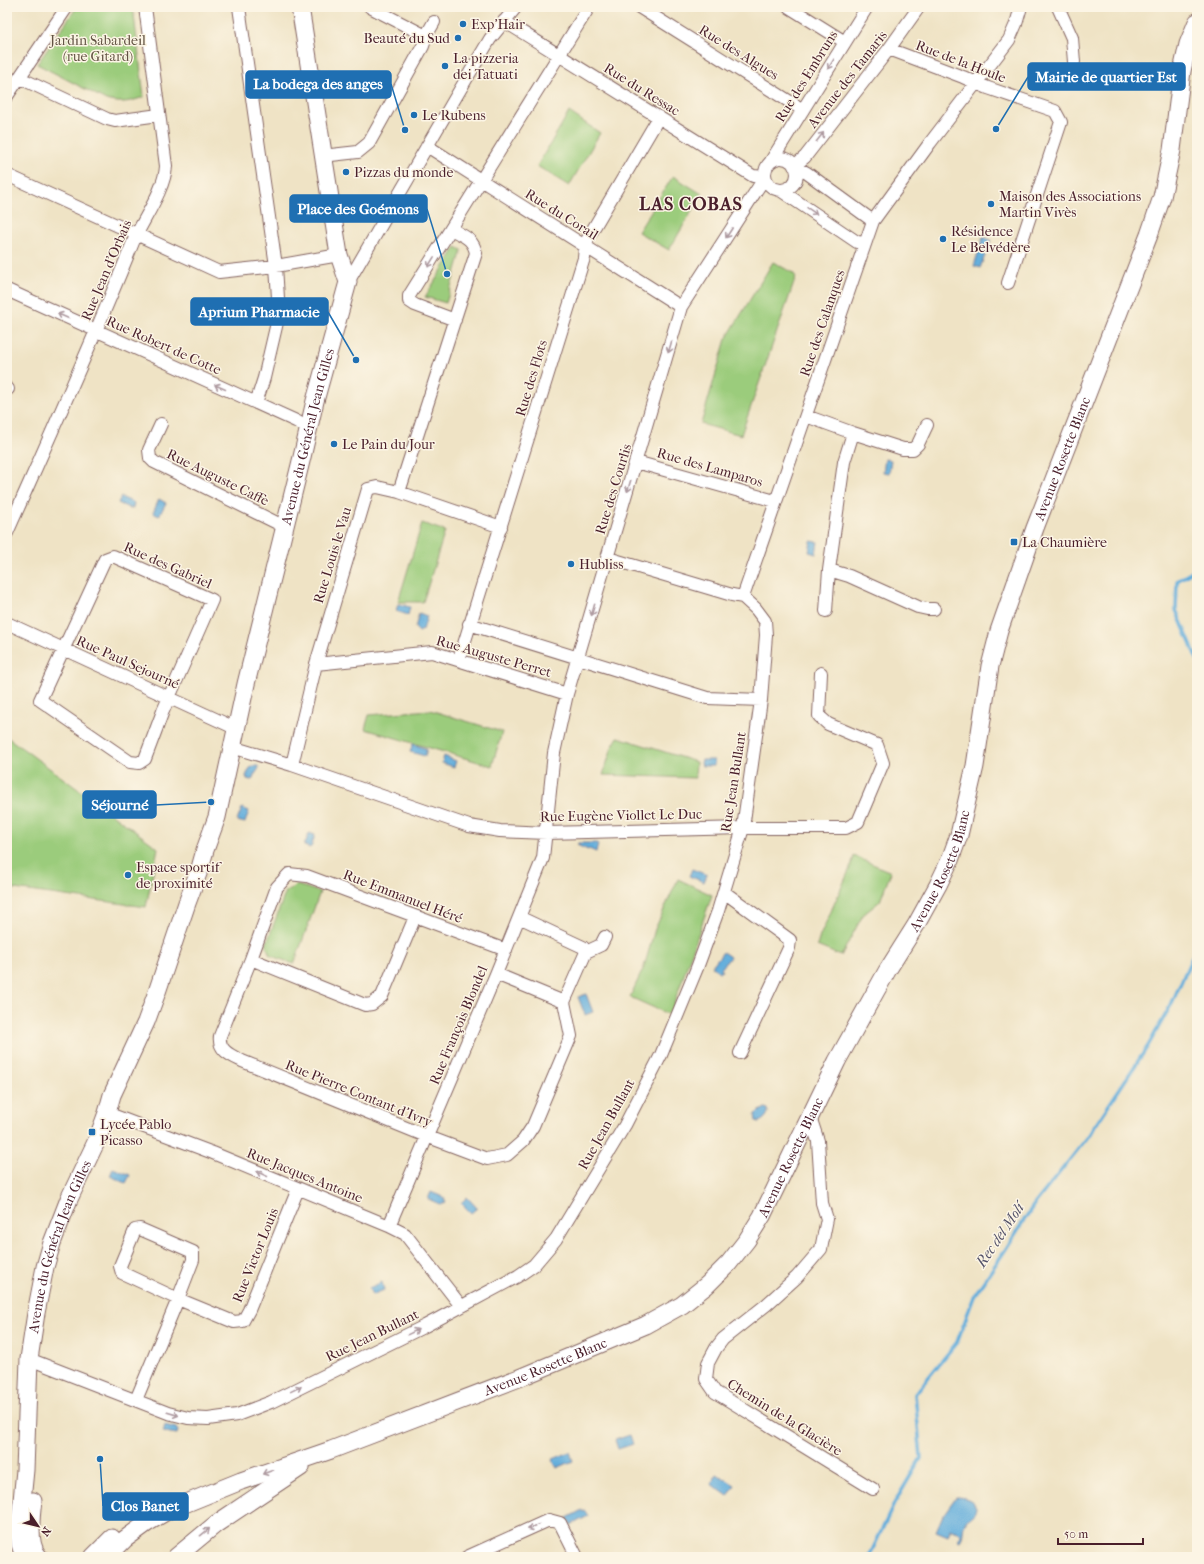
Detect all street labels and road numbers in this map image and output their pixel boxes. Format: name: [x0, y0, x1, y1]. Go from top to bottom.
street label: Rue des Algues: [696, 21, 782, 84]
street label: Rue des Embruns: [771, 27, 841, 125]
street label: Avenue des Tamaris: [803, 27, 891, 132]
street label: Rue de la Houle: [913, 36, 1008, 86]
street label: Rue du Ressac: [601, 59, 683, 119]
street label: Rue du Corail: [522, 185, 602, 244]
street label: Rue Jean d'Orbais: [78, 217, 135, 323]
street label: Rue des Calanques: [796, 267, 849, 379]
street label: Rue Robert de Cotte: [104, 312, 224, 378]
street label: Rue des Flots: [512, 338, 551, 418]
street label: Avenue du Général Jean Gilles: [277, 346, 338, 528]
street label: Avenue Rosette Blanc: [1030, 395, 1094, 524]
street label: Rue des Courlis: [592, 442, 635, 536]
street label: Rue des Lamparos: [655, 444, 765, 491]
street label: Rue Auguste Caffe: [164, 445, 272, 510]
street label: Rue Louis le Vau: [310, 505, 355, 605]
street label: Rue des Gabriel: [121, 538, 215, 593]
street label: Rue Paul Sejourné: [74, 632, 182, 693]
street label: Rue Auguste Perret: [434, 632, 553, 681]
street label: Rue Jean Bullant: [717, 731, 750, 834]
street label: Rue Eugène Viollet Le Duc: [540, 806, 702, 825]
street label: Avenue Rosette Blanc: [906, 809, 973, 936]
street label: Rue Emmanuel Héré: [341, 866, 465, 927]
street label: Rue François Blondel: [426, 963, 491, 1087]
street label: Rue Pierre Contant d'Ivry: [283, 1056, 435, 1131]
street label: Rue Jean Bullant: [574, 1076, 638, 1173]
street label: Avenue Rosette Blanc: [754, 1095, 827, 1221]
street label: Rue Jacques Antoine: [244, 1144, 365, 1207]
street label: Avenue du Général Jean Gilles: [25, 1158, 95, 1335]
street label: Rue Victor Louis: [229, 1205, 282, 1305]
street label: Rue Jean Bullant: [323, 1306, 422, 1365]
street label: Avenue Rosette Blanc: [481, 1334, 609, 1400]
street label: Chemin de la Glacière: [724, 1375, 845, 1460]

